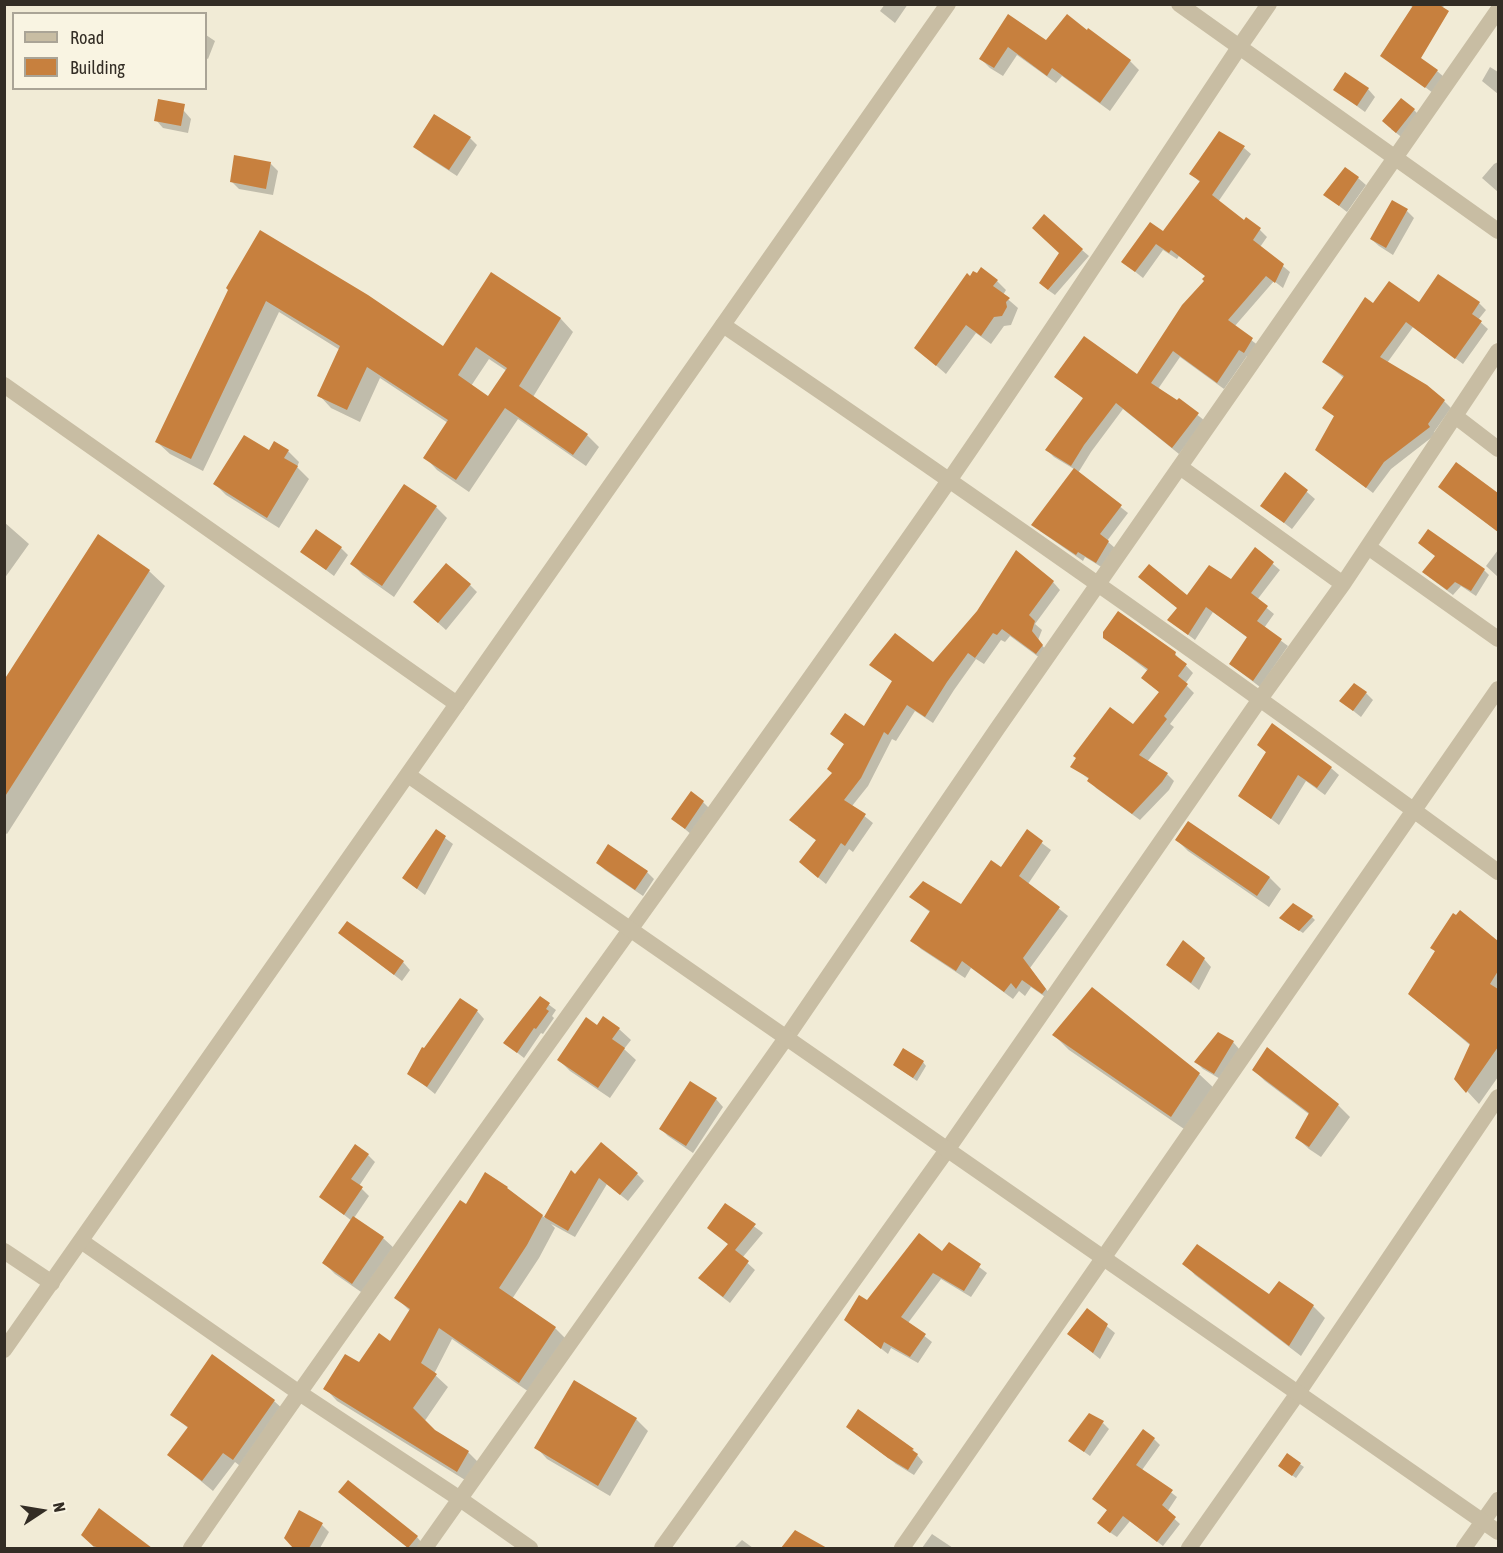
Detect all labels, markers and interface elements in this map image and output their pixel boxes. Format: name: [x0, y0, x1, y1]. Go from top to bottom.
legend: [12, 12, 207, 90]
text: Road: [70, 27, 104, 48]
text: Building: [70, 57, 125, 78]
north arrow: [12, 1481, 72, 1541]
text: N: [50, 1501, 69, 1514]

